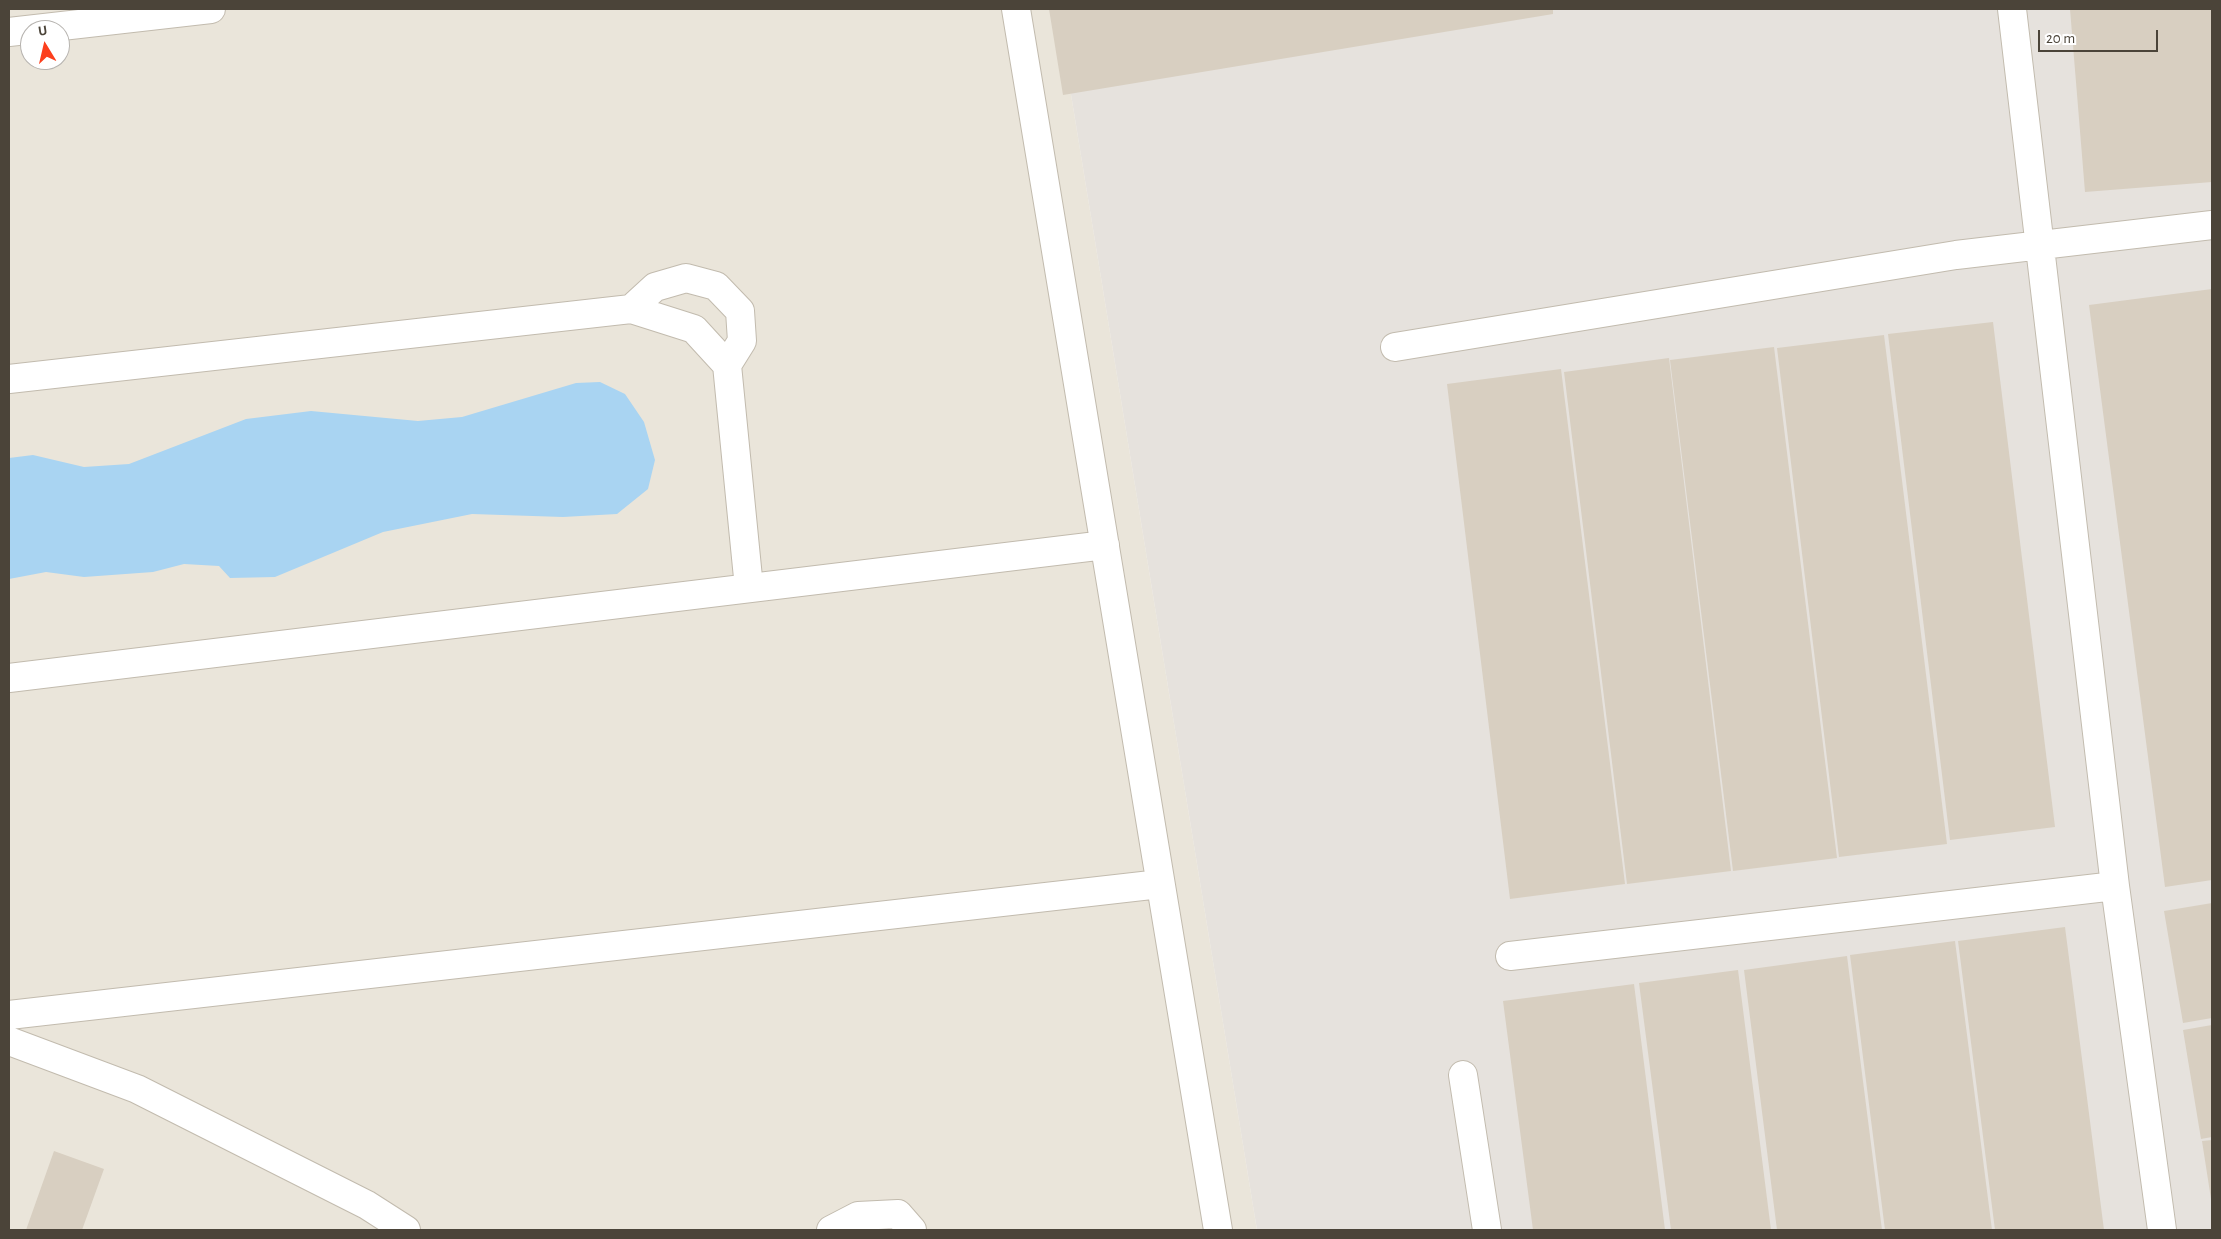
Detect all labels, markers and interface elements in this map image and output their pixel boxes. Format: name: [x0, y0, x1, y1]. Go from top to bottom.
north arrow: [20, 20, 70, 70]
scale bar: [2041, 20, 2161, 52]
text: U: [37, 24, 48, 39]
text: 20 m: [2046, 31, 2075, 46]

